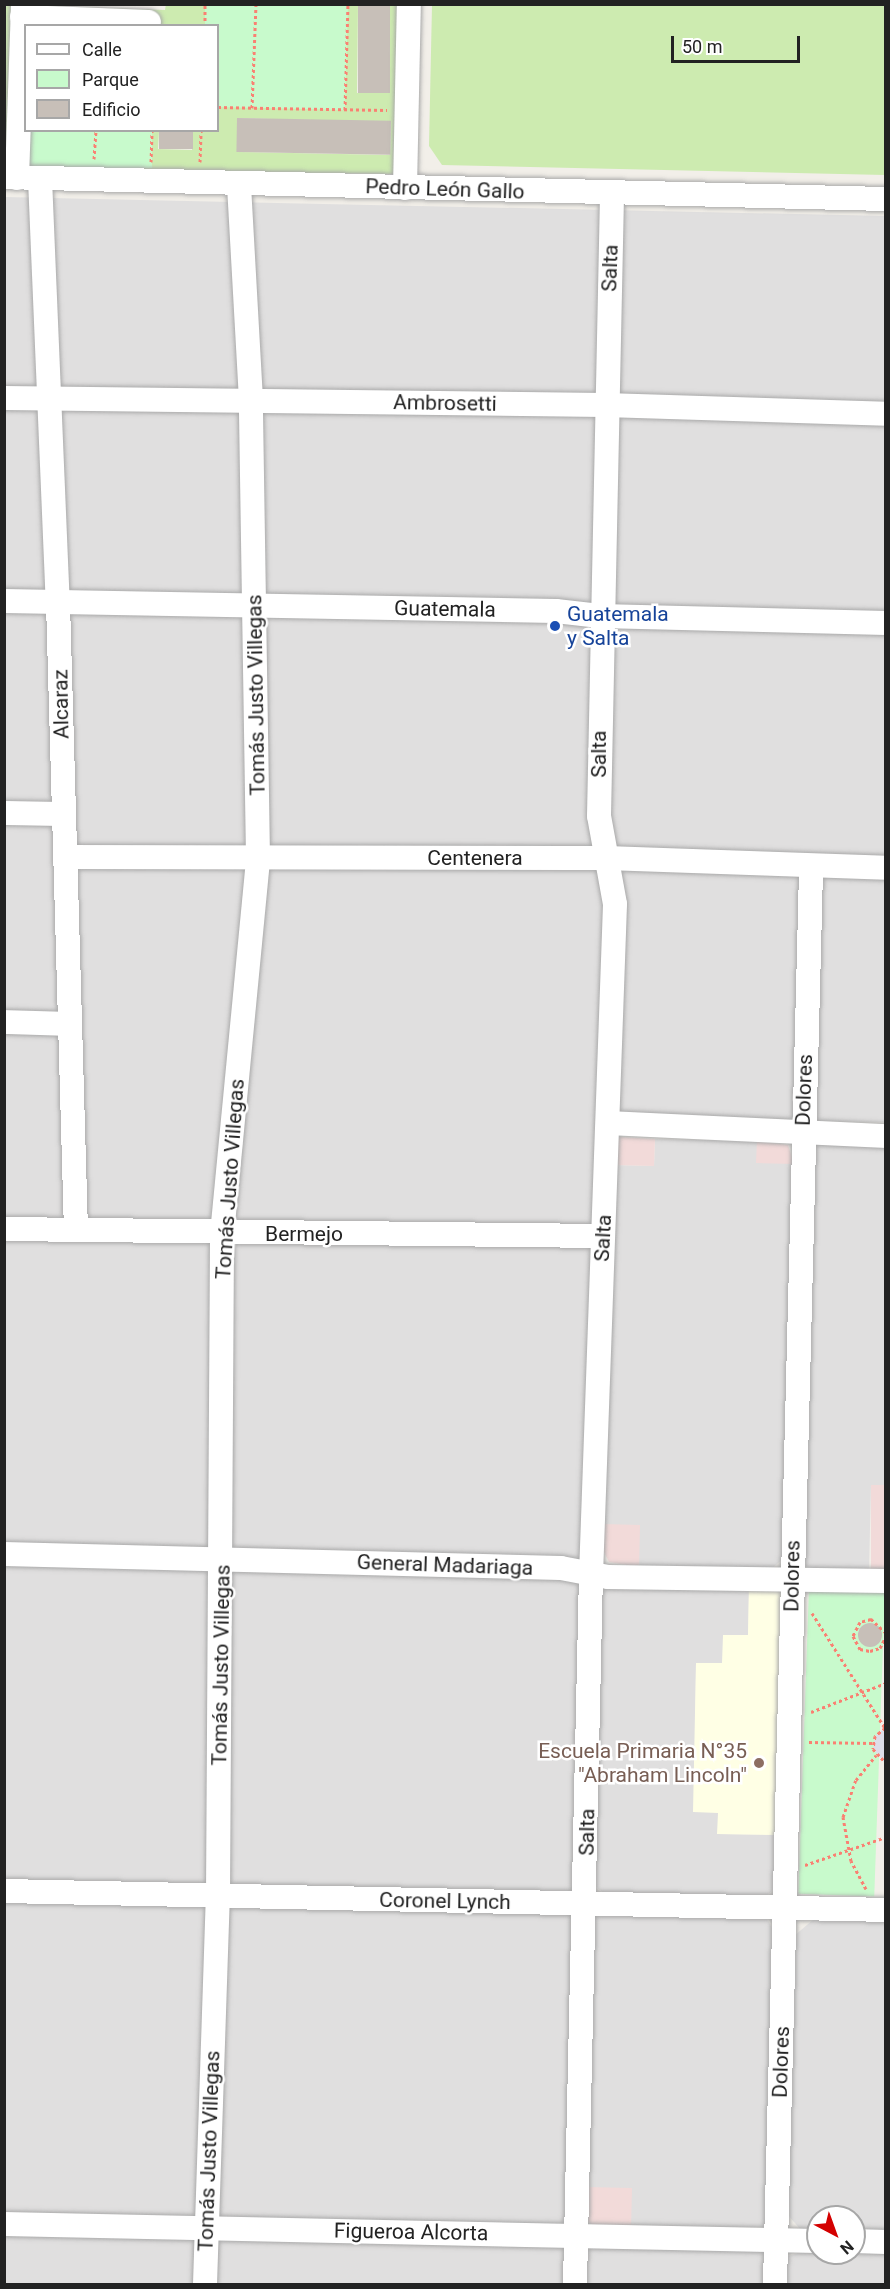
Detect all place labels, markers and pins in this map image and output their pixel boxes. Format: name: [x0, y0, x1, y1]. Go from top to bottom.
place label: Guatemala y Salta: [567, 601, 669, 651]
marker: Guatemala y Salta: [548, 619, 562, 633]
place label: Escuela Primaria N°35 "Abraham Lincoln": [538, 1738, 747, 1788]
marker: Escuela Primaria N°35 "Abraham Lincoln": [752, 1756, 766, 1770]

